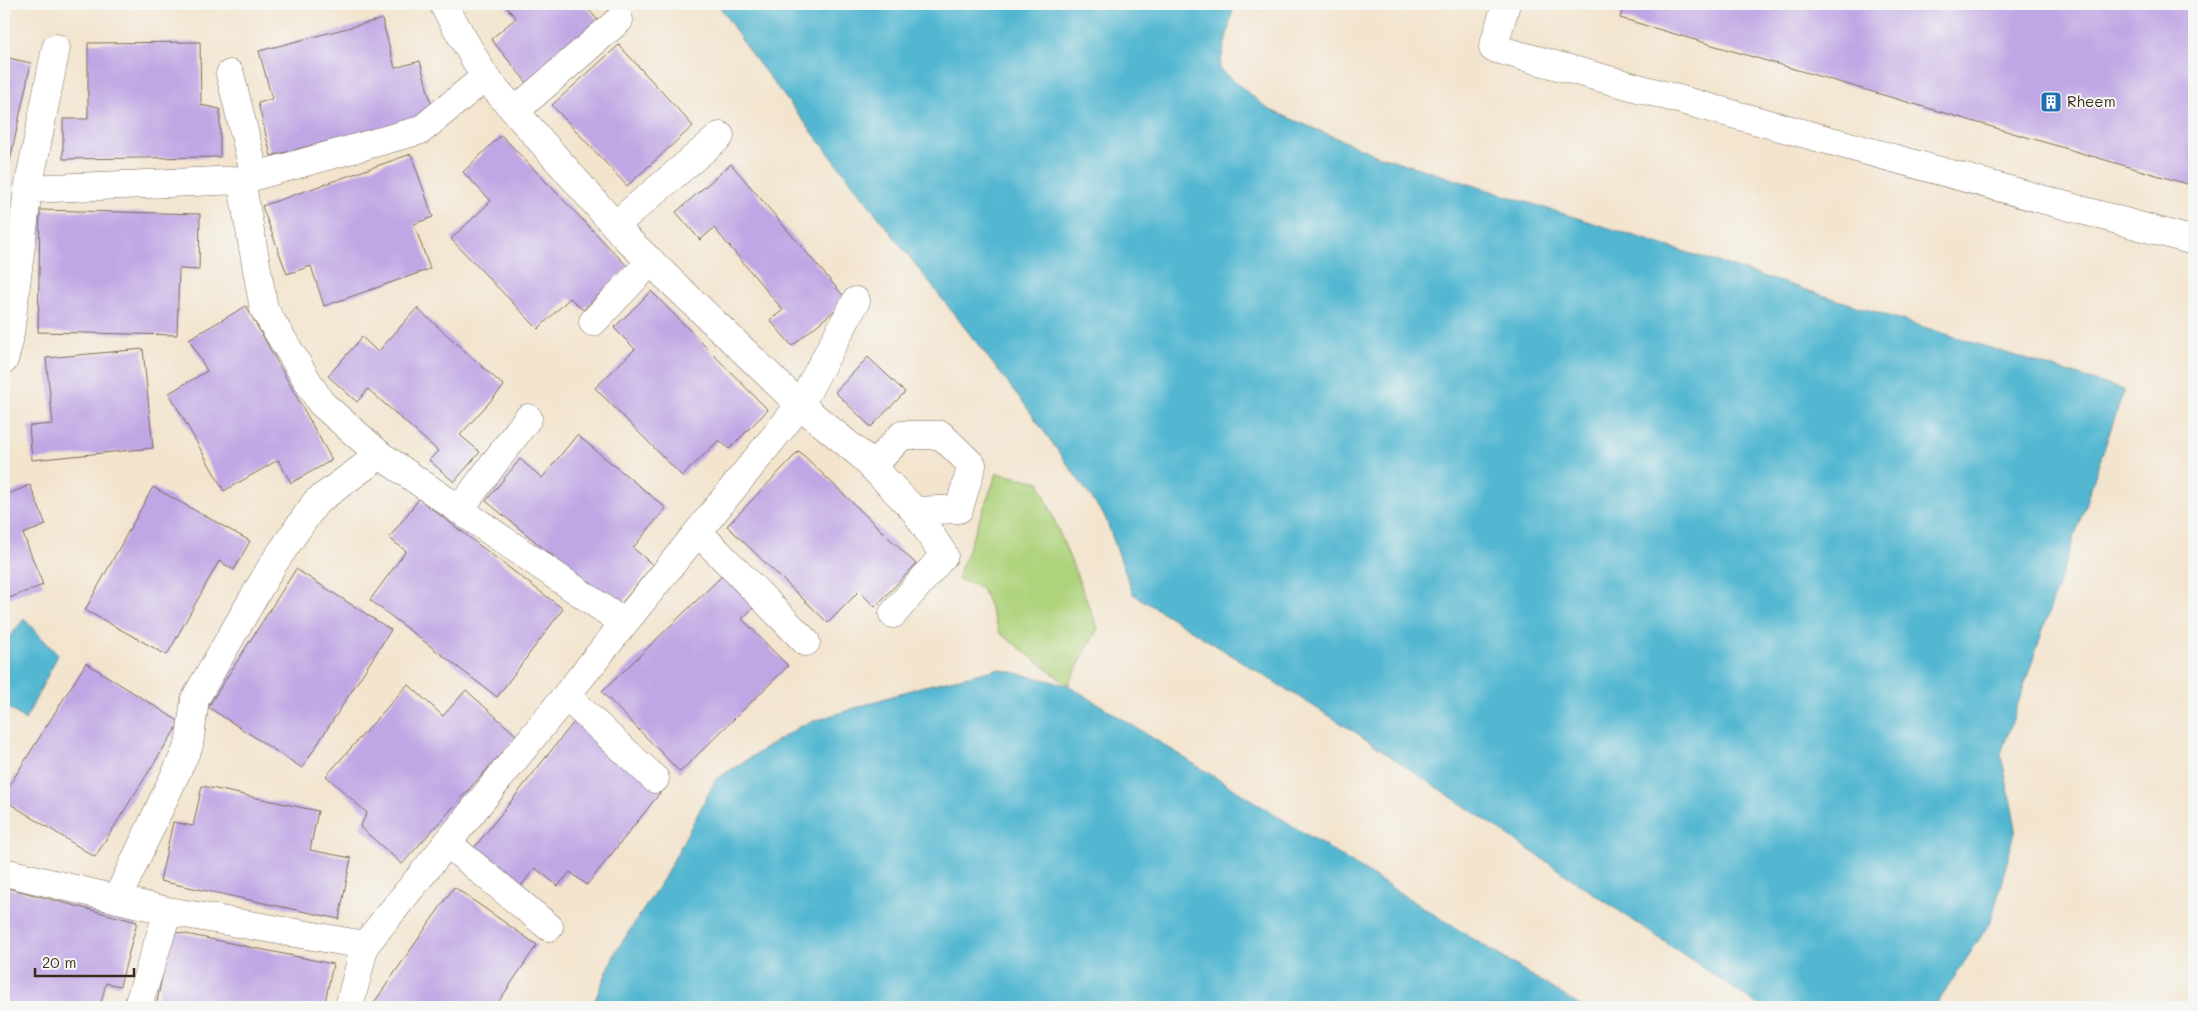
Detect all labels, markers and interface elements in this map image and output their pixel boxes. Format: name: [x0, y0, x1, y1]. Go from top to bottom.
building icon: Rheem: [2039, 90, 2063, 114]
place label: Rheem: [2067, 91, 2116, 111]
scale bar: [35, 946, 134, 978]
text: 20 m: [42, 952, 76, 972]

